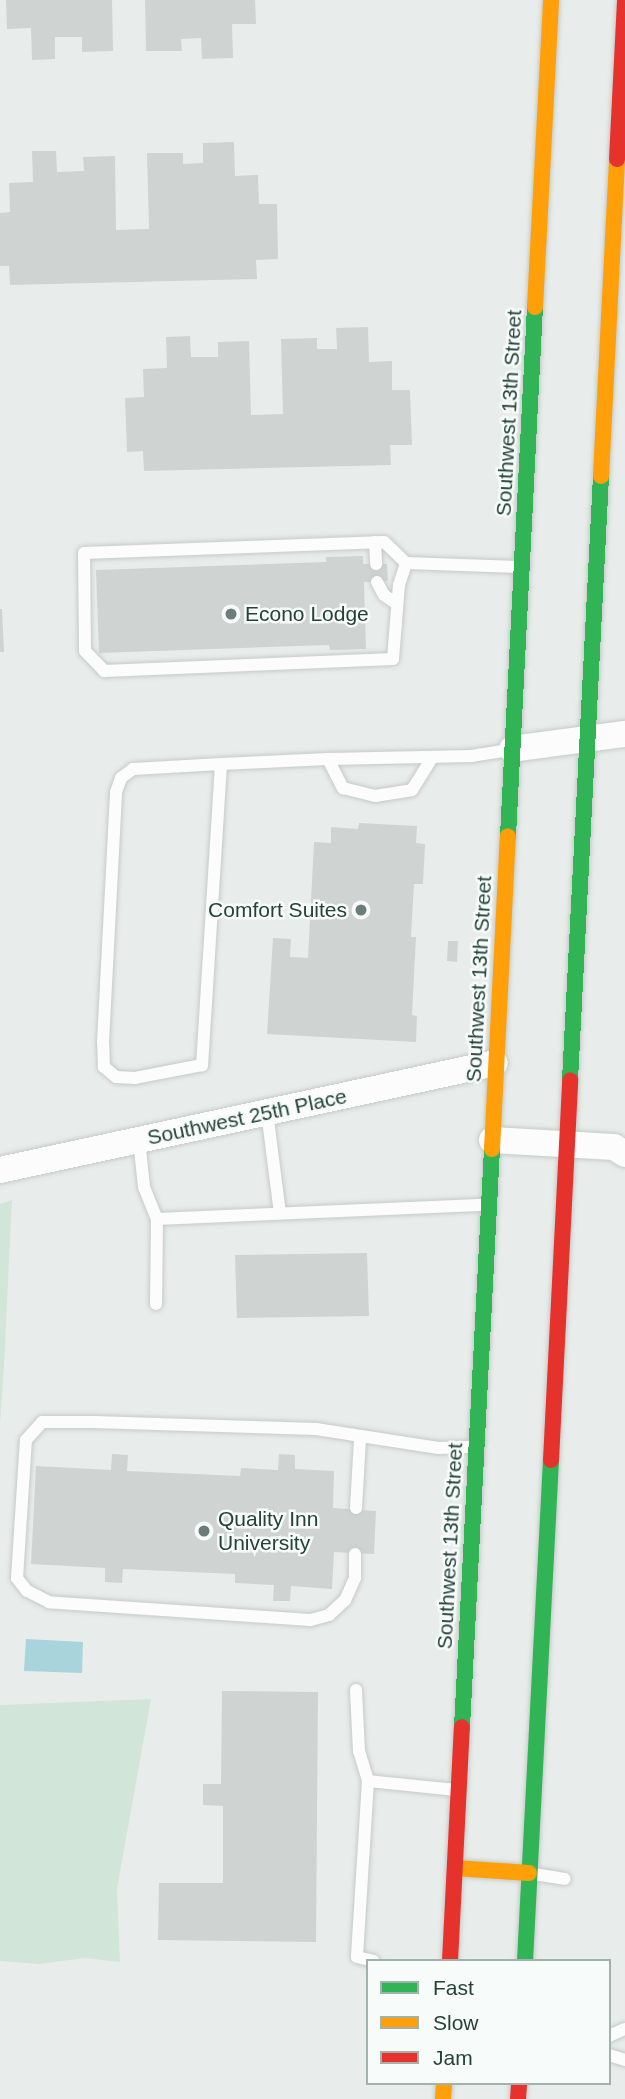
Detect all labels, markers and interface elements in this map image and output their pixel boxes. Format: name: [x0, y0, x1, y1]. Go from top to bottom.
street label: Southwest 13th Street: [491, 309, 527, 517]
place label: Econo Lodge: [245, 601, 369, 627]
marker: Econo Lodge: [223, 606, 239, 622]
street label: Southwest 13th Street: [461, 875, 497, 1083]
place label: Comfort Suites: [208, 897, 347, 923]
marker: Comfort Suites: [353, 902, 369, 918]
street label: Southwest 25th Place: [145, 1084, 349, 1150]
street label: Southwest 13th Street: [432, 1442, 468, 1650]
place label: Quality Inn University: [218, 1506, 318, 1556]
marker: Quality Inn University: [196, 1523, 212, 1539]
legend: [366, 1959, 611, 2085]
text: Fast: [433, 1976, 474, 1999]
text: Slow: [433, 2011, 479, 2034]
text: Jam: [433, 2046, 473, 2069]

